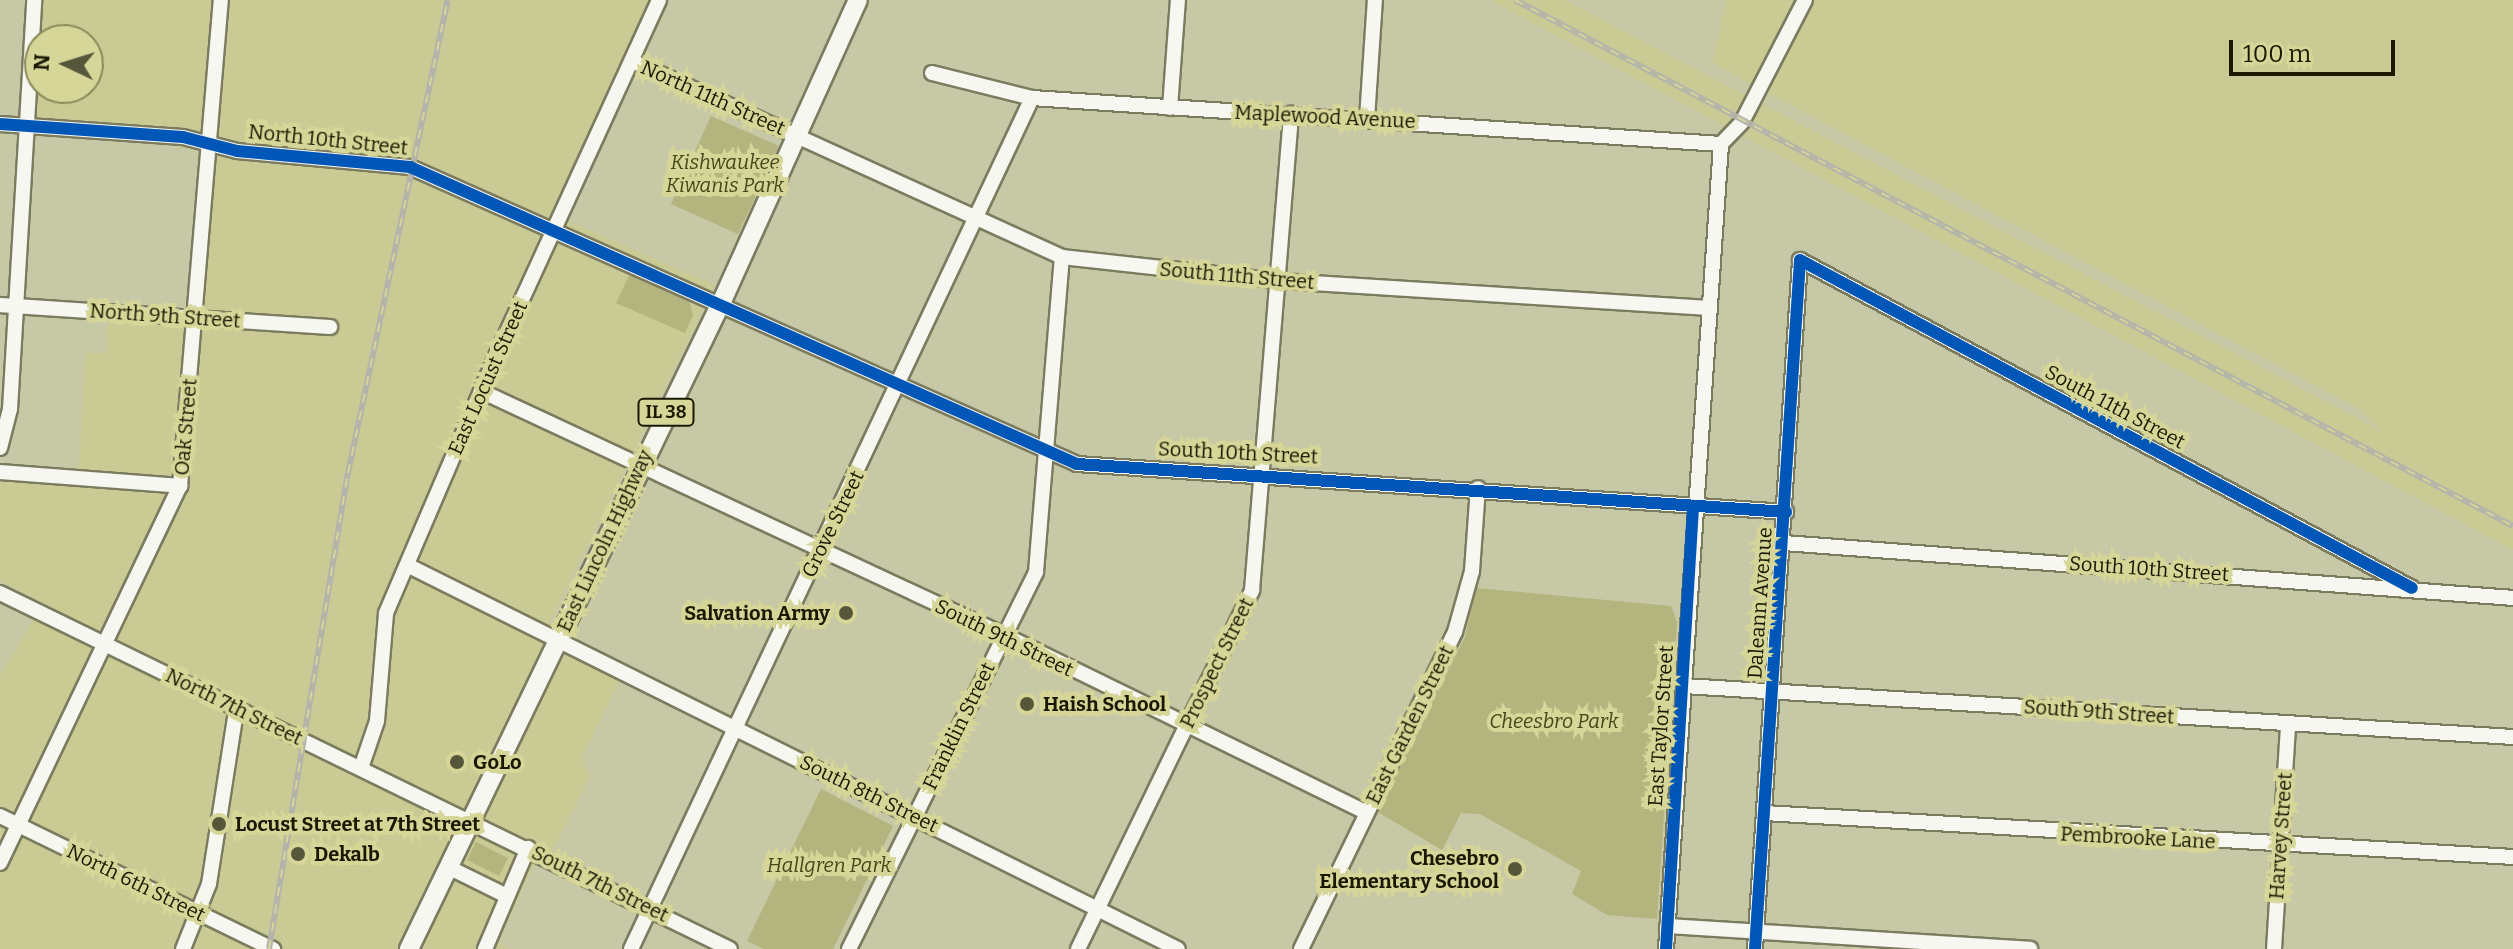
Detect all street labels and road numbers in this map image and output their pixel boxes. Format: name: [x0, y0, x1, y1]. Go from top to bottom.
street label: North 11th Street: [637, 55, 789, 141]
street label: Maplewood Avenue: [1234, 100, 1416, 134]
street label: North 10th Street: [247, 120, 409, 160]
street label: South 11th Street: [1159, 257, 1315, 295]
street label: East Locust Street: [443, 297, 533, 459]
street label: North 9th Street: [89, 299, 241, 333]
street label: South 11th Street: [2041, 360, 2189, 454]
street label: Oak Street: [170, 378, 202, 476]
road number: IL 38: [636, 398, 696, 426]
street label: South 10th Street: [1157, 437, 1319, 469]
street label: East Lincoln Highway: [552, 446, 658, 636]
street label: Grove Street: [797, 467, 869, 581]
street label: Daleann Avenue: [1743, 526, 1777, 680]
street label: South 10th Street: [2068, 551, 2230, 587]
street label: South 9th Street: [931, 594, 1077, 682]
street label: Prospect Street: [1175, 594, 1259, 732]
street label: East Garden Street: [1361, 642, 1459, 808]
street label: East Taylor Street: [1643, 645, 1679, 807]
street label: Franklin Street: [918, 658, 1000, 794]
street label: North 7th Street: [162, 663, 306, 751]
street label: South 9th Street: [2023, 695, 2175, 729]
street label: South 8th Street: [796, 750, 942, 838]
street label: Harvey Street: [2265, 772, 2297, 900]
street label: Pembrooke Lane: [2060, 822, 2216, 854]
street label: North 6th Street: [63, 839, 209, 927]
street label: South 7th Street: [528, 841, 672, 927]

